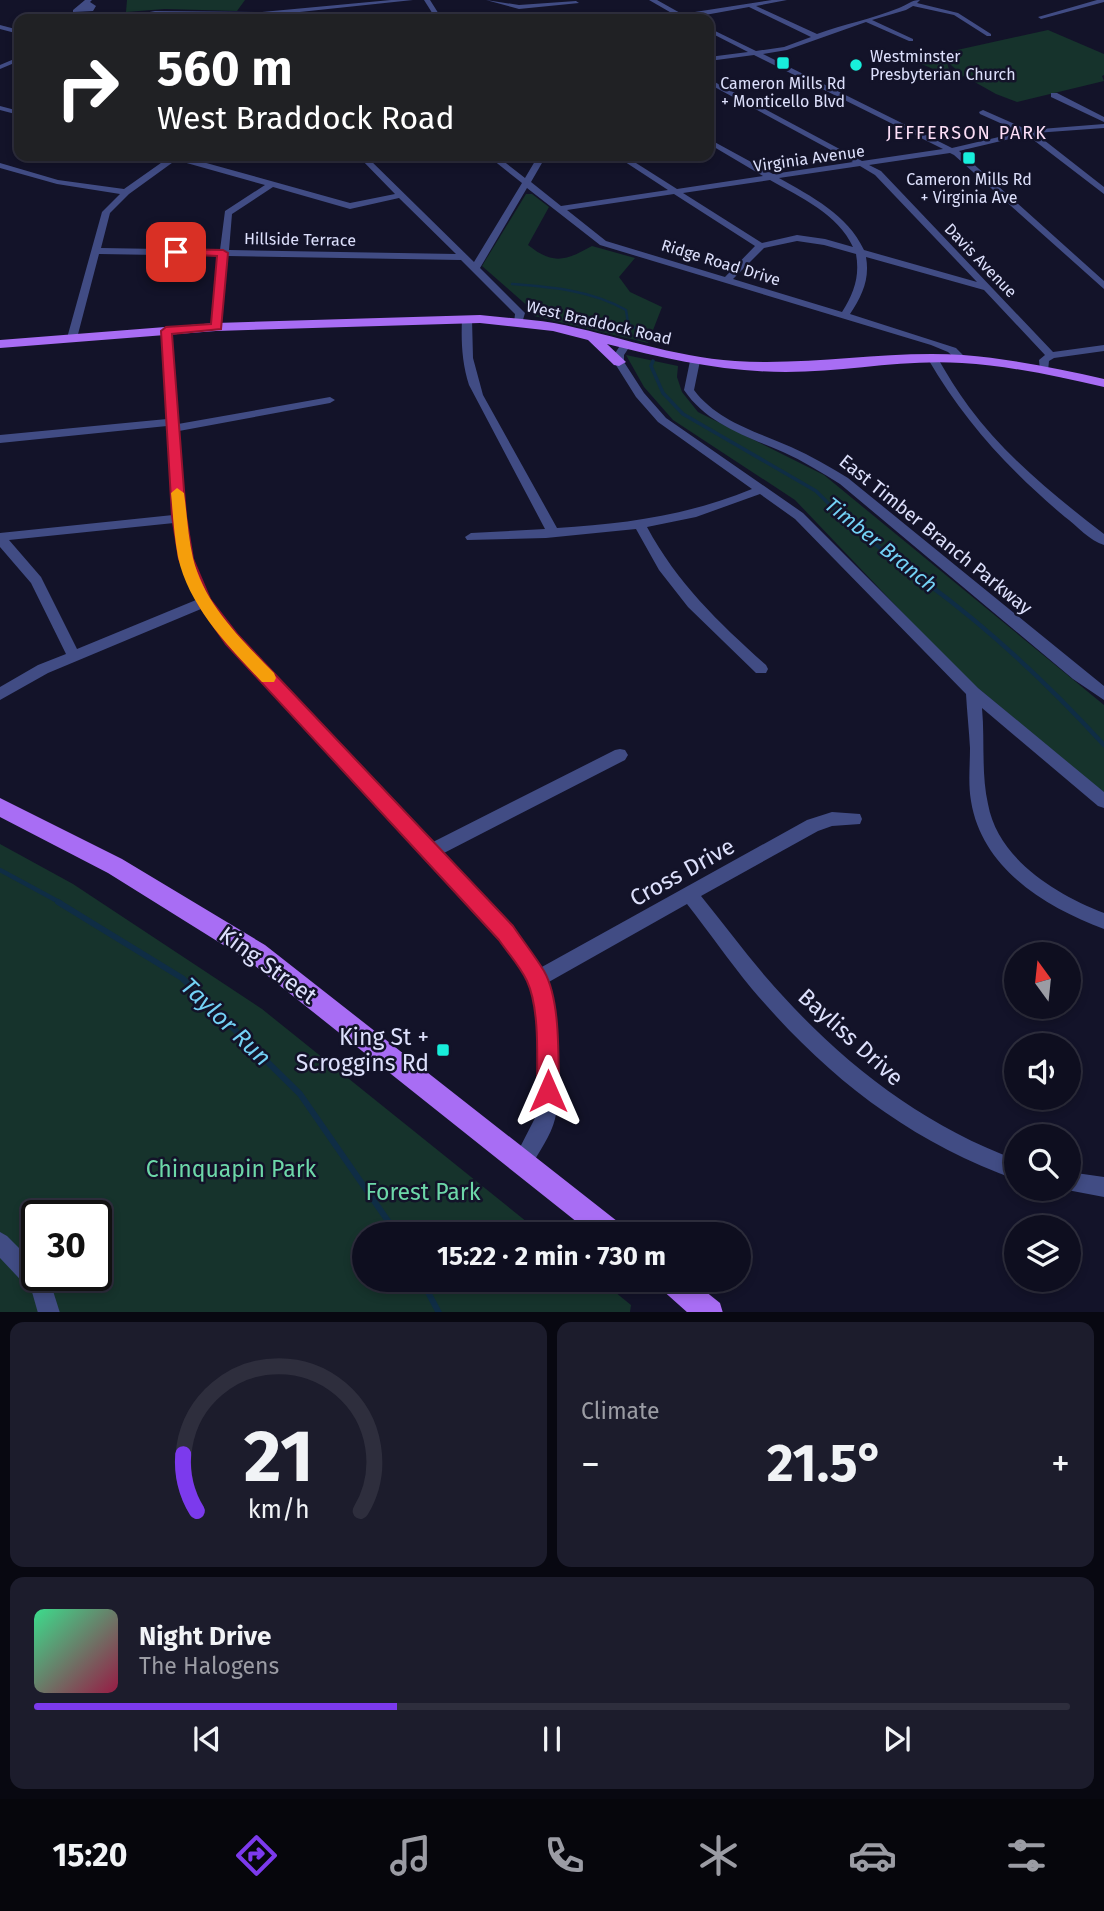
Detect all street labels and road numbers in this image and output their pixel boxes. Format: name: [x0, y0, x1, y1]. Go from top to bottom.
street label: Virginia Avenue: [752, 141, 866, 176]
street label: Davis Avenue: [941, 219, 1021, 301]
street label: Hillside Terrace: [244, 229, 356, 250]
street label: Ridge Road Drive: [659, 235, 783, 290]
street label: West Braddock Road: [524, 296, 674, 348]
street label: East Timber Branch Parkway: [835, 449, 1037, 619]
street label: Cross Drive: [625, 832, 739, 912]
street label: King Street: [214, 920, 323, 1010]
street label: Bayliss Drive: [793, 982, 909, 1092]

